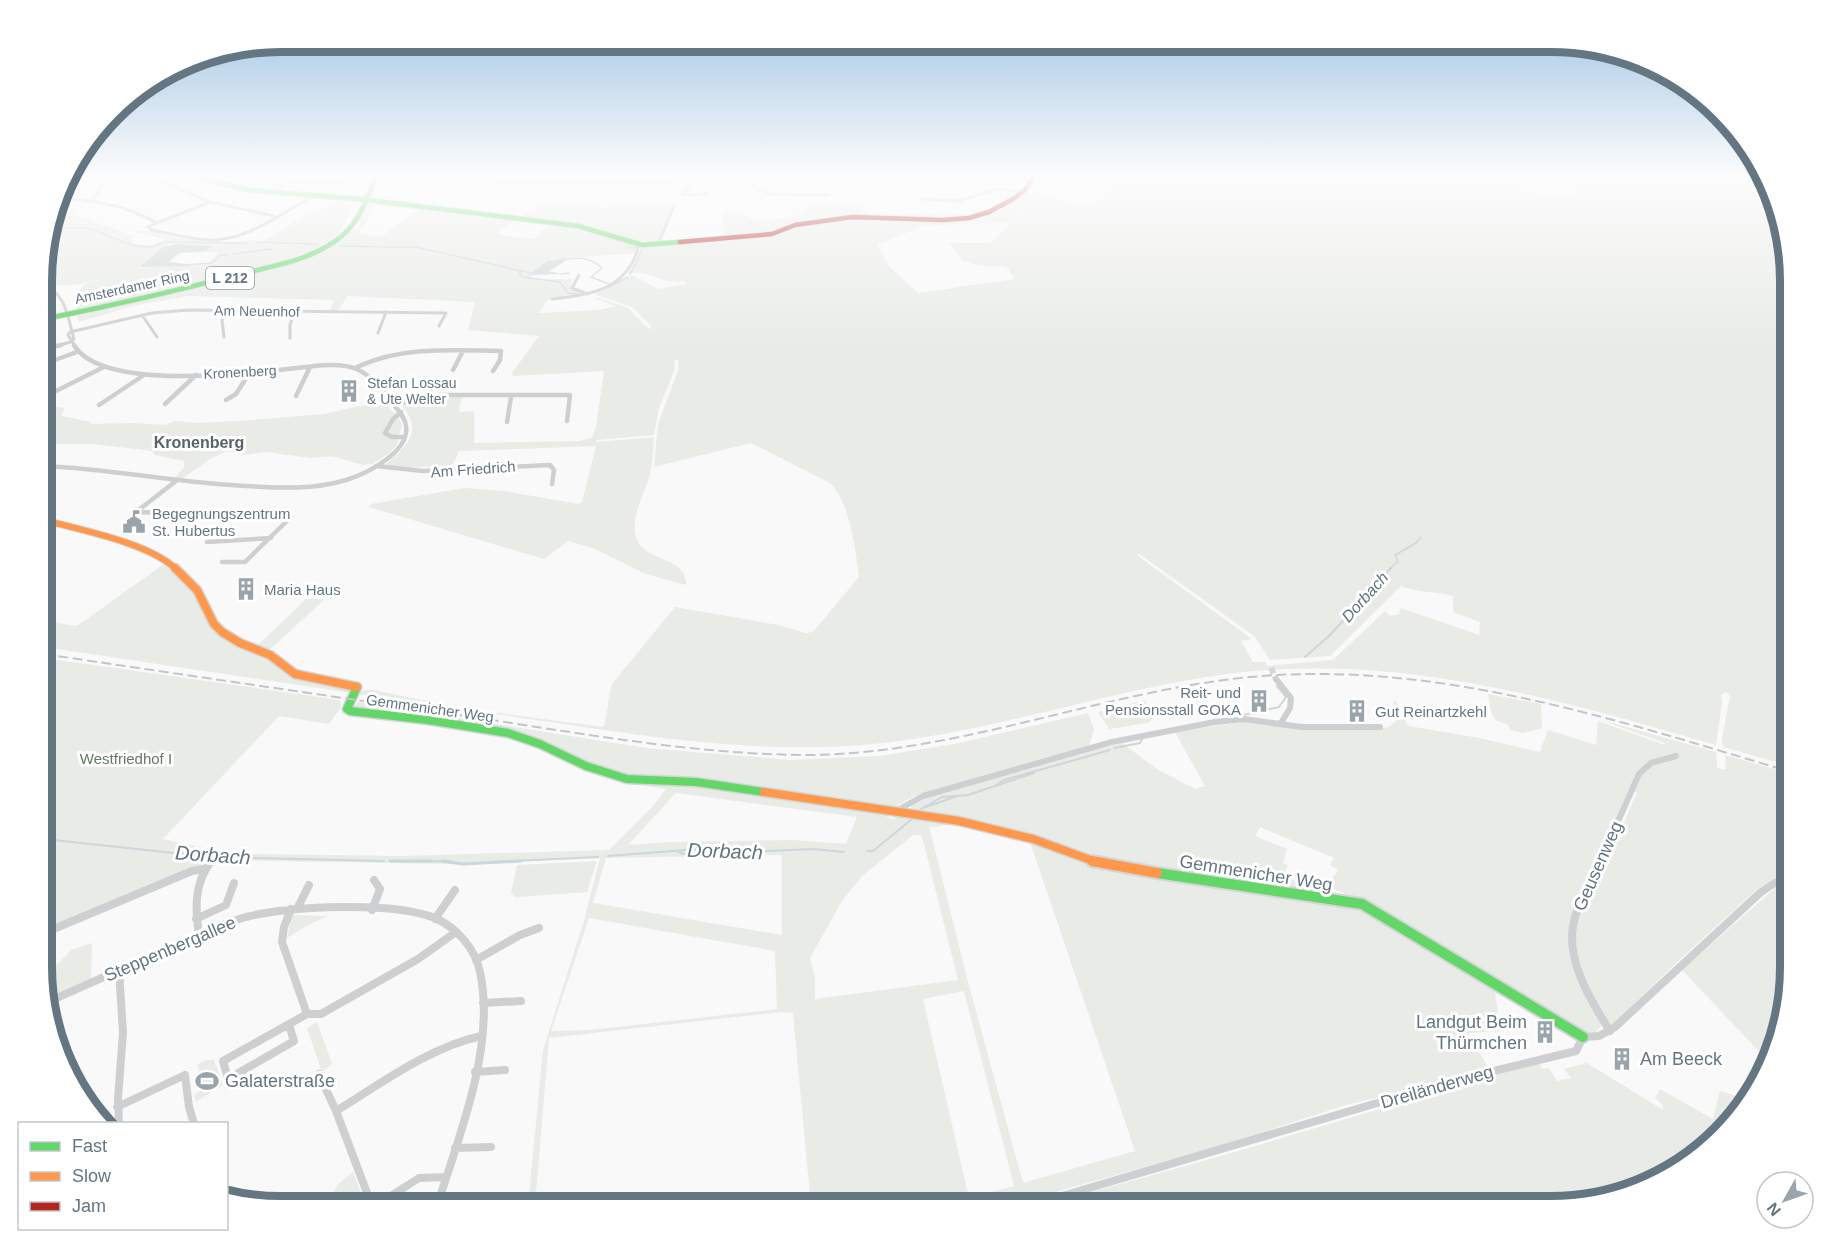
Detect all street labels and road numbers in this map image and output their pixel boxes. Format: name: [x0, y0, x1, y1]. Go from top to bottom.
street label: Amsterdamer Ring: [73, 267, 191, 307]
road number: L 212: [206, 267, 254, 289]
street label: Am Neuenhof: [214, 302, 300, 320]
street label: Kronenberg: [203, 362, 277, 382]
street label: Am Friedrich: [430, 458, 516, 480]
street label: Gemmenicher Weg: [365, 691, 495, 725]
street label: Geusenweg: [1569, 818, 1627, 914]
street label: Gemmenicher Weg: [1178, 851, 1334, 895]
street label: Steppenbergallee: [101, 912, 239, 986]
street label: Dreiländerweg: [1378, 1061, 1496, 1113]

